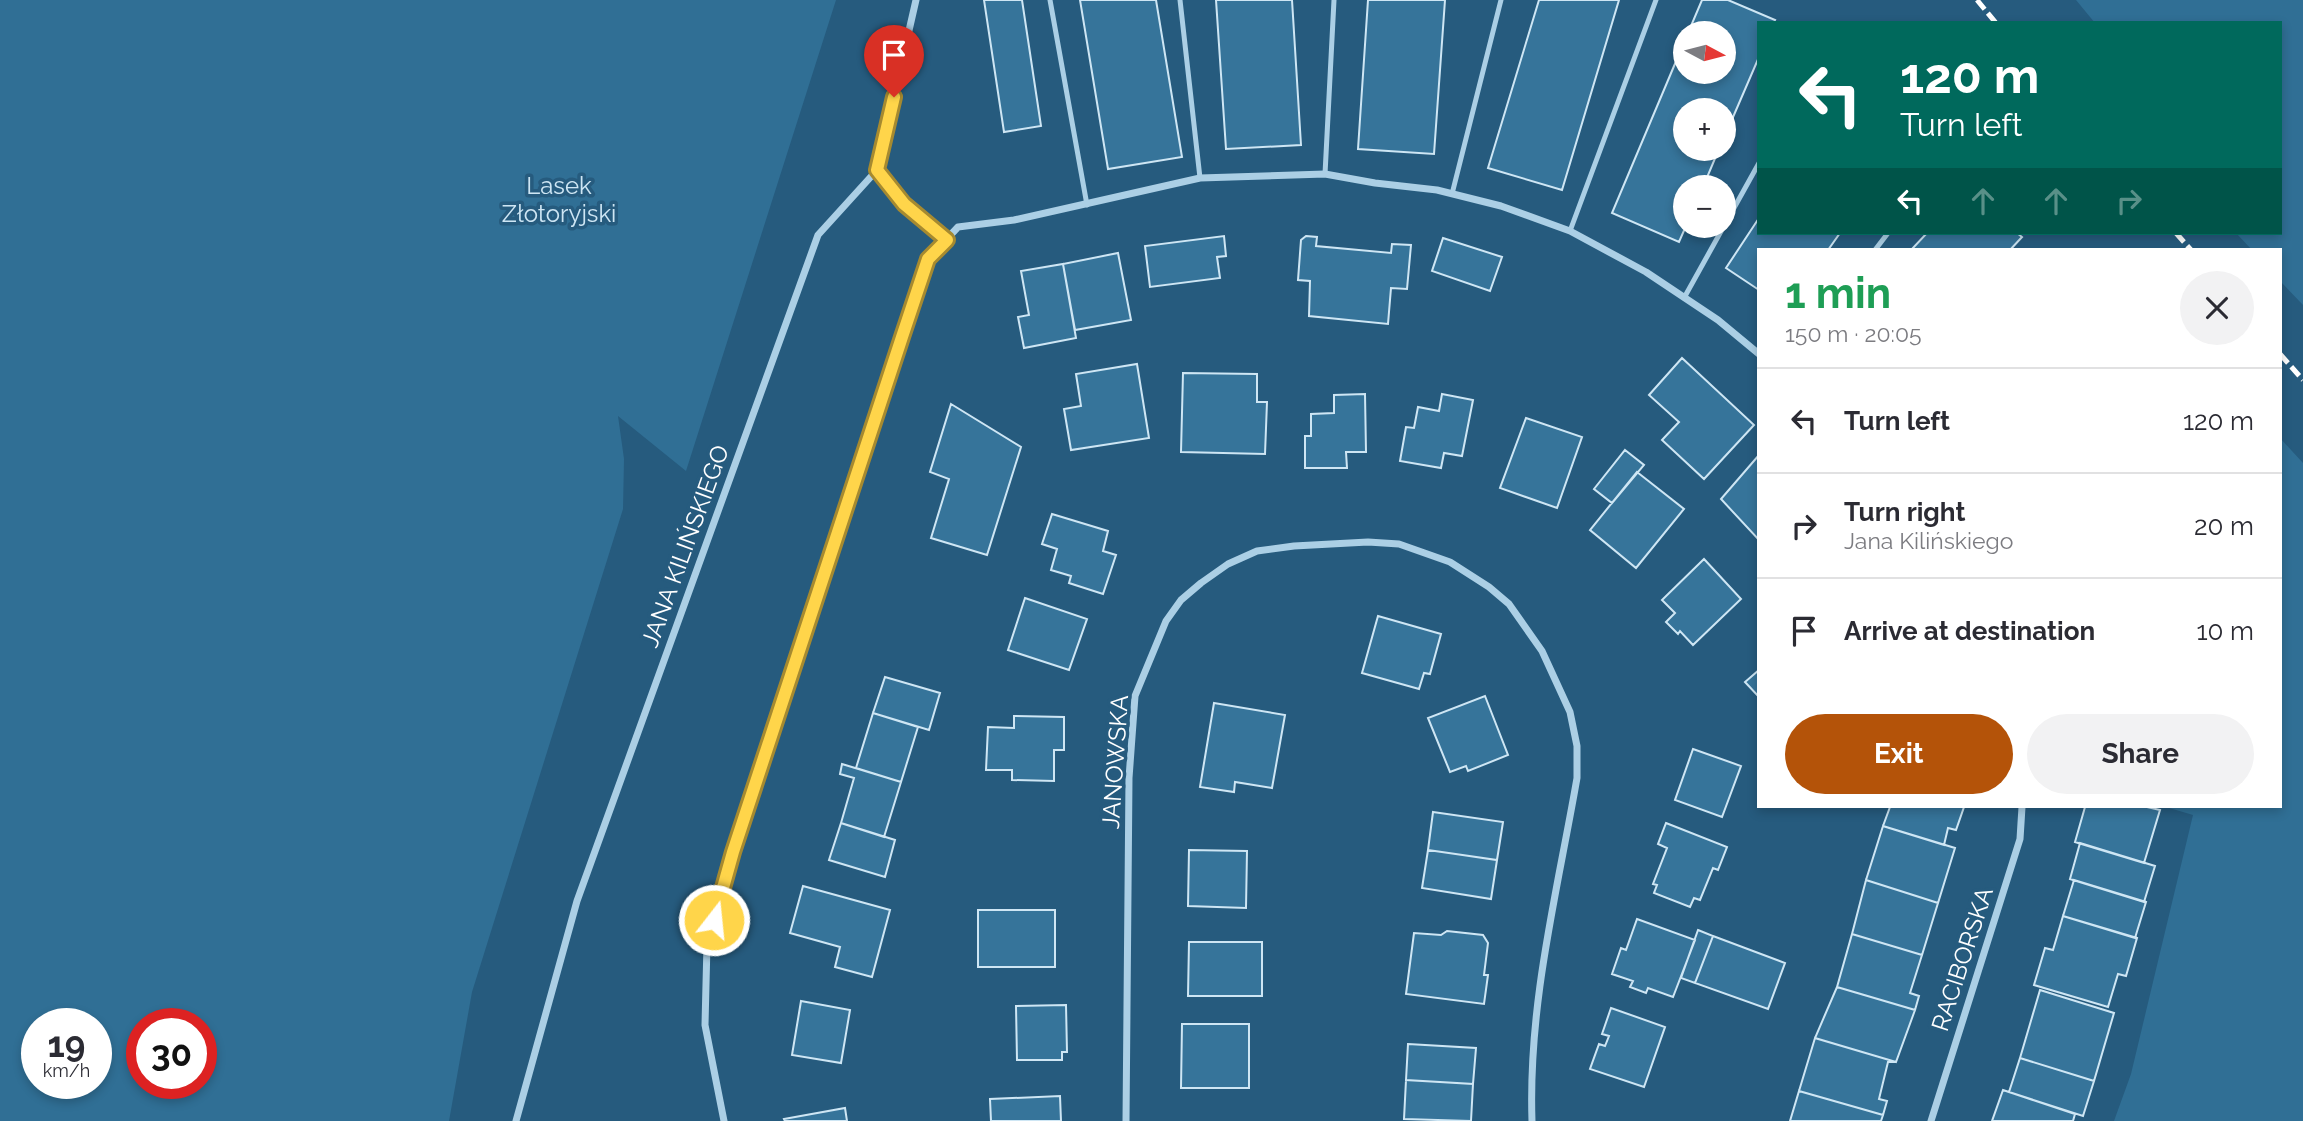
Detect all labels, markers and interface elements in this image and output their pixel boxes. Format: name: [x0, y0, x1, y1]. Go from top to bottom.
north arrow: [1673, 21, 1736, 84]
map controls: [1673, 21, 1736, 238]
pin: [864, 25, 924, 97]
icon: arrive: [875, 36, 913, 74]
text: 120 m: [1900, 47, 2039, 104]
icon: left: [1785, 49, 1876, 140]
button: +: [1673, 98, 1736, 161]
text: Turn left: [1900, 106, 2022, 143]
park label: Lasek Złotoryjski: [502, 171, 616, 228]
button: −: [1673, 175, 1736, 238]
icon: left: [1891, 182, 1929, 220]
icon: ahead: [1964, 182, 2002, 220]
icon: ahead: [2037, 182, 2075, 220]
icon: right: [2110, 182, 2148, 220]
text: 1 min: [1785, 269, 1891, 318]
button: close: [2180, 271, 2254, 345]
text: 150 m · 20:05: [1785, 320, 1922, 347]
icon: left: [1785, 402, 1823, 440]
text: Turn left: [1844, 406, 1950, 436]
text: 120 m: [2183, 406, 2254, 436]
street label: JANA KILIŃSKIEGO: [635, 441, 735, 651]
text: Turn right: [1844, 497, 1965, 527]
icon: right: [1785, 507, 1823, 545]
text: 20 m: [2194, 511, 2254, 541]
text: Jana Kilińskiego: [1844, 527, 2013, 554]
icon: arrive: [1785, 612, 1823, 650]
text: Arrive at destination: [1844, 616, 2095, 646]
text: 10 m: [2196, 616, 2254, 646]
street label: JANOWSKA: [1096, 694, 1134, 830]
button: Exit: [1785, 714, 2013, 794]
button: Share: [2027, 714, 2254, 794]
position arrow: [677, 883, 751, 957]
street label: RACIBORSKA: [1925, 883, 1999, 1035]
speed limit sign: 30: [126, 1008, 217, 1099]
text: 19: [48, 1024, 85, 1065]
text: km/h: [43, 1060, 90, 1081]

